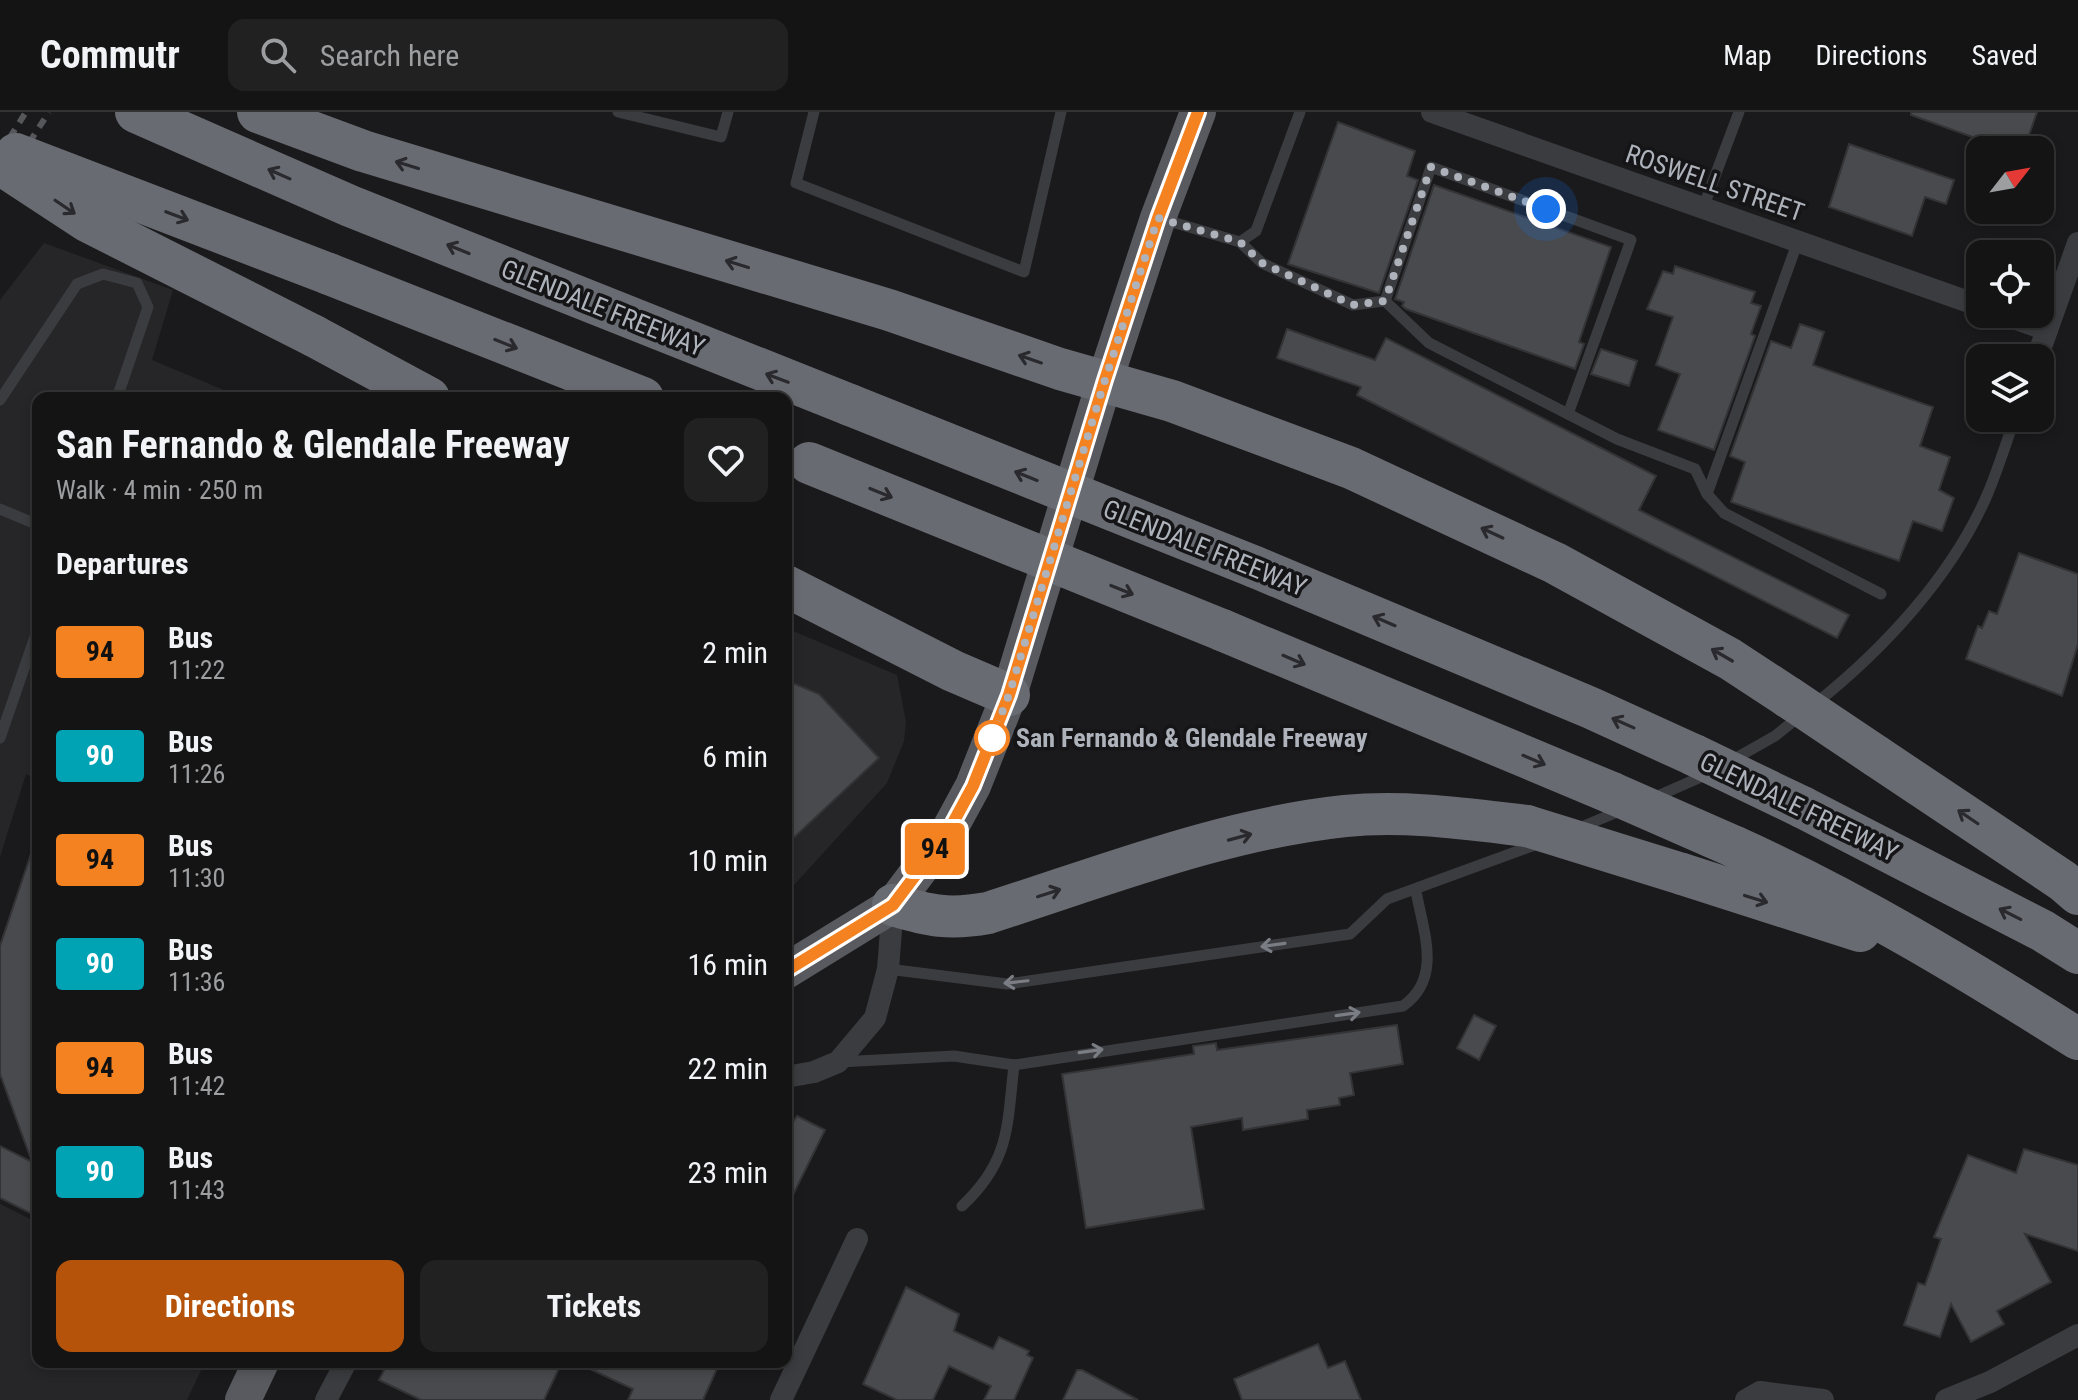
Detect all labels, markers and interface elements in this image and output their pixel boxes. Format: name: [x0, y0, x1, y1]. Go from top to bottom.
search box: [228, 19, 788, 91]
text: Commutr: [40, 33, 180, 77]
icon: search: [256, 33, 300, 77]
text: Search here: [320, 38, 459, 73]
text: Map: [1723, 39, 1772, 72]
text: Directions: [1816, 39, 1927, 72]
text: Saved: [1971, 39, 2038, 72]
north arrow: [1966, 136, 2054, 224]
map controls: [1966, 136, 2054, 432]
street label: ROSWELL STREET: [1622, 138, 1808, 228]
one-way arrow: [395, 157, 421, 172]
one-way arrow: [267, 166, 292, 181]
your location: [1526, 189, 1566, 229]
one-way arrow: [53, 199, 76, 215]
one-way arrow: [164, 210, 189, 224]
button: locate: [1966, 240, 2054, 328]
one-way arrow: [446, 241, 471, 255]
street label: GLENDALE FREEWAY: [497, 254, 709, 363]
one-way arrow: [724, 256, 750, 271]
one-way arrow: [493, 338, 518, 352]
button: layers: [1966, 344, 2054, 432]
one-way arrow: [1018, 350, 1043, 365]
one-way arrow: [765, 370, 790, 384]
button: heart: [684, 418, 768, 502]
text: San Fernando & Glendale Freeway: [56, 423, 570, 467]
one-way arrow: [1014, 467, 1039, 482]
text: Walk · 4 min · 250 m: [56, 475, 263, 505]
one-way arrow: [868, 486, 893, 501]
street label: GLENDALE FREEWAY: [1099, 494, 1311, 603]
one-way arrow: [1481, 525, 1505, 540]
text: Departures: [56, 546, 189, 581]
one-way arrow: [1109, 583, 1134, 598]
one-way arrow: [1372, 613, 1397, 627]
text: Bus: [168, 620, 213, 655]
text: 94: [86, 635, 114, 668]
text: 2 min: [702, 635, 768, 670]
one-way arrow: [1711, 647, 1734, 663]
one-way arrow: [1281, 654, 1306, 668]
text: 11:22: [168, 655, 225, 685]
one-way arrow: [1611, 714, 1636, 729]
marker: San Fernando & Glendale Freeway: [975, 721, 1009, 755]
place label: San Fernando & Glendale Freeway: [1016, 723, 1368, 753]
text: Bus: [168, 724, 213, 759]
text: 90: [86, 739, 114, 772]
text: 6 min: [702, 739, 768, 774]
street label: GLENDALE FREEWAY: [1695, 746, 1903, 868]
one-way arrow: [1521, 754, 1546, 769]
text: 11:26: [168, 759, 225, 789]
one-way arrow: [1958, 809, 1980, 826]
line badge: 94: [899, 823, 971, 875]
text: Bus: [168, 828, 213, 863]
one-way arrow: [1226, 828, 1252, 843]
text: 94: [921, 832, 949, 865]
text: 94: [86, 843, 114, 876]
text: 10 min: [687, 843, 768, 878]
text: 11:30: [168, 863, 225, 893]
one-way arrow: [1037, 885, 1062, 900]
one-way arrow: [1742, 892, 1768, 907]
one-way arrow: [1999, 906, 2023, 922]
text: Bus: [168, 932, 213, 967]
one-way arrow: [1261, 938, 1286, 953]
text: 90: [86, 947, 114, 980]
text: 16 min: [687, 947, 768, 982]
text: 11:36: [168, 967, 225, 997]
one-way arrow: [1003, 974, 1030, 989]
one-way arrow: [1335, 1006, 1360, 1021]
text: Bus: [168, 1036, 213, 1071]
one-way arrow: [1078, 1043, 1103, 1058]
text: 94: [86, 1051, 114, 1084]
text: 22 min: [687, 1051, 768, 1086]
text: 11:42: [168, 1071, 225, 1101]
text: Bus: [168, 1140, 213, 1175]
text: 90: [86, 1155, 114, 1188]
text: 23 min: [687, 1155, 768, 1190]
text: 11:43: [168, 1175, 225, 1205]
button: Directions: [56, 1260, 404, 1352]
button: Tickets: [420, 1260, 768, 1352]

